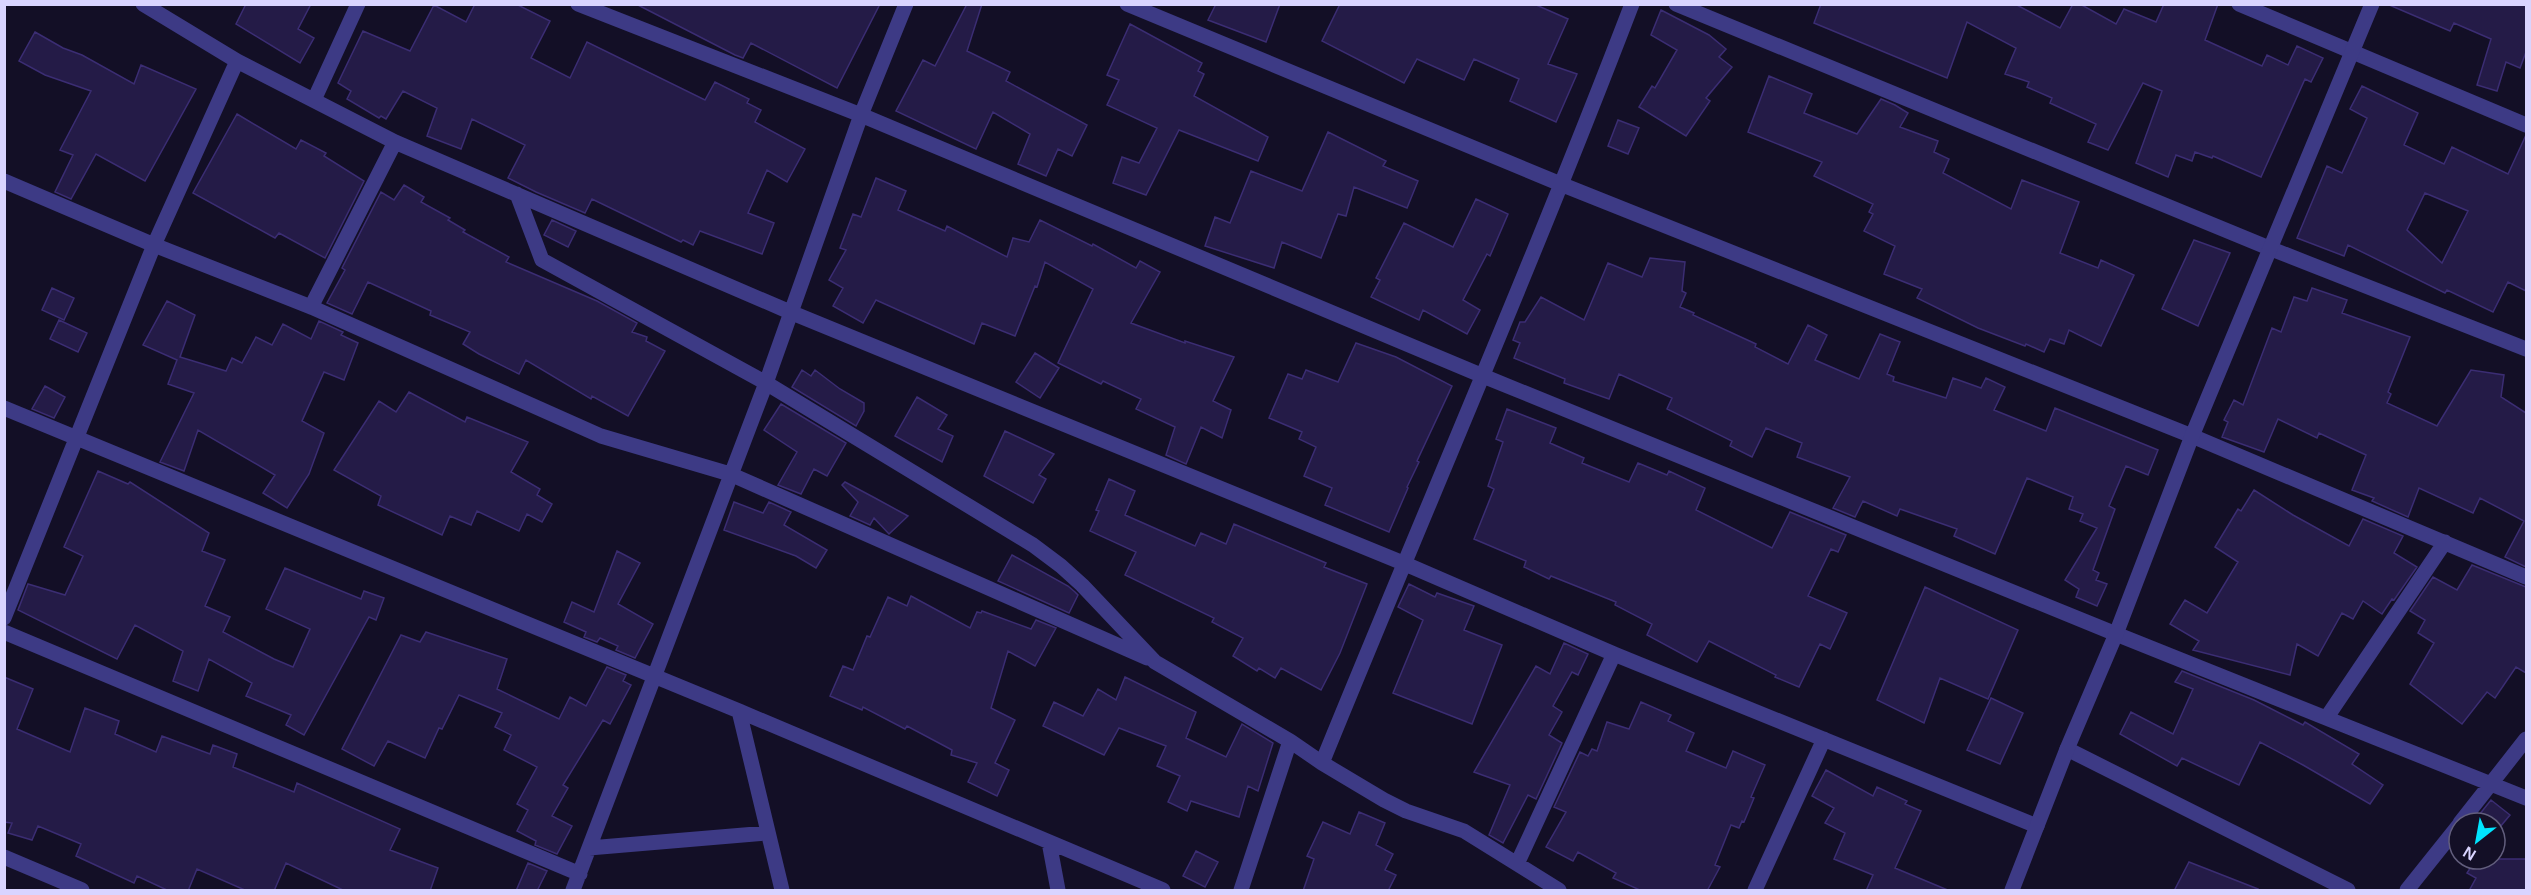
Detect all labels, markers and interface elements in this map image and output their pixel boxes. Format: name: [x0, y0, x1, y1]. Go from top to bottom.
north arrow: [2447, 811, 2507, 871]
text: N: [2460, 843, 2479, 864]

